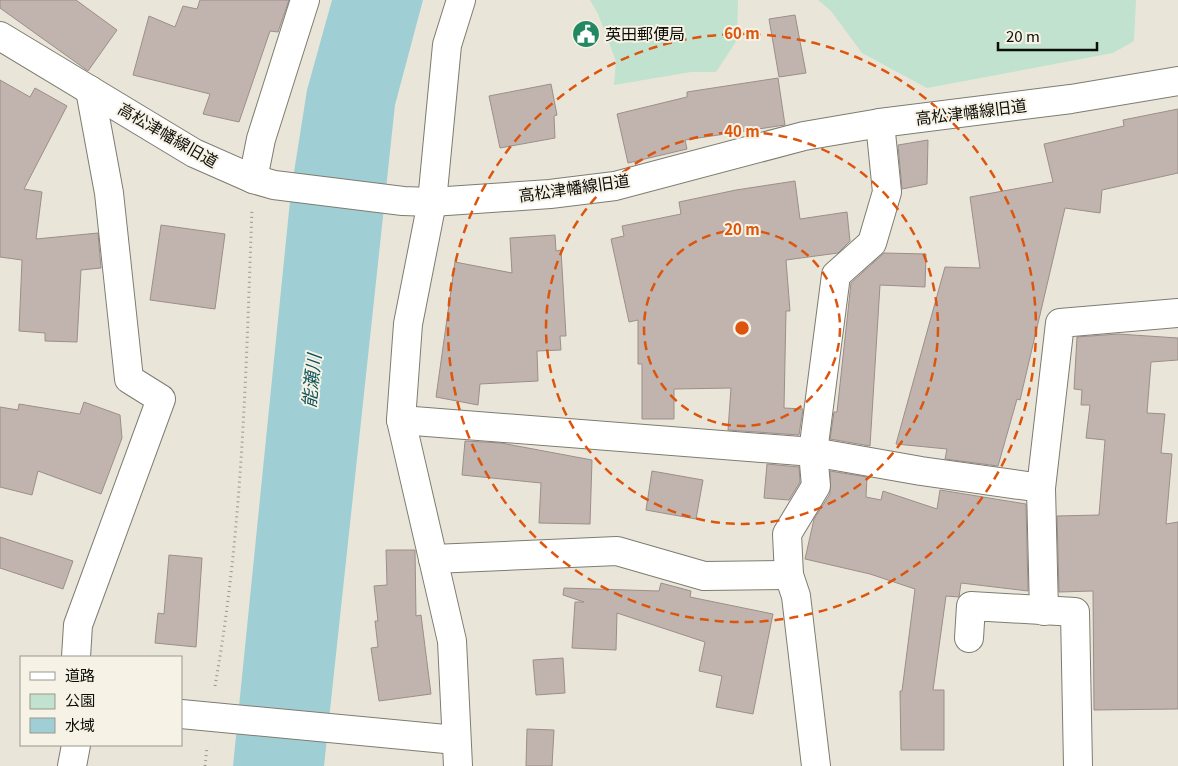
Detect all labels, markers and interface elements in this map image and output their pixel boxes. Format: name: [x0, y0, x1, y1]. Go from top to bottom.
public building icon: 英田郵便局: [571, 19, 601, 49]
scale bar: [998, 20, 1097, 52]
place label: 英田郵便局: [605, 21, 685, 45]
text: 60 m: [724, 22, 760, 43]
text: 20 m: [1006, 25, 1040, 46]
street label: 高松津幡線旧道: [914, 92, 1028, 130]
street label: 高松津幡線旧道: [114, 96, 223, 173]
text: 40 m: [724, 120, 760, 141]
street label: 高松津幡線旧道: [517, 167, 631, 207]
text: 20 m: [724, 218, 760, 239]
centre of rings: [733, 319, 751, 337]
water label: 能瀬川: [294, 351, 326, 409]
legend: [20, 656, 182, 746]
text: 道路: [65, 664, 95, 685]
text: 公園: [65, 689, 95, 710]
text: 水域: [65, 714, 95, 735]

